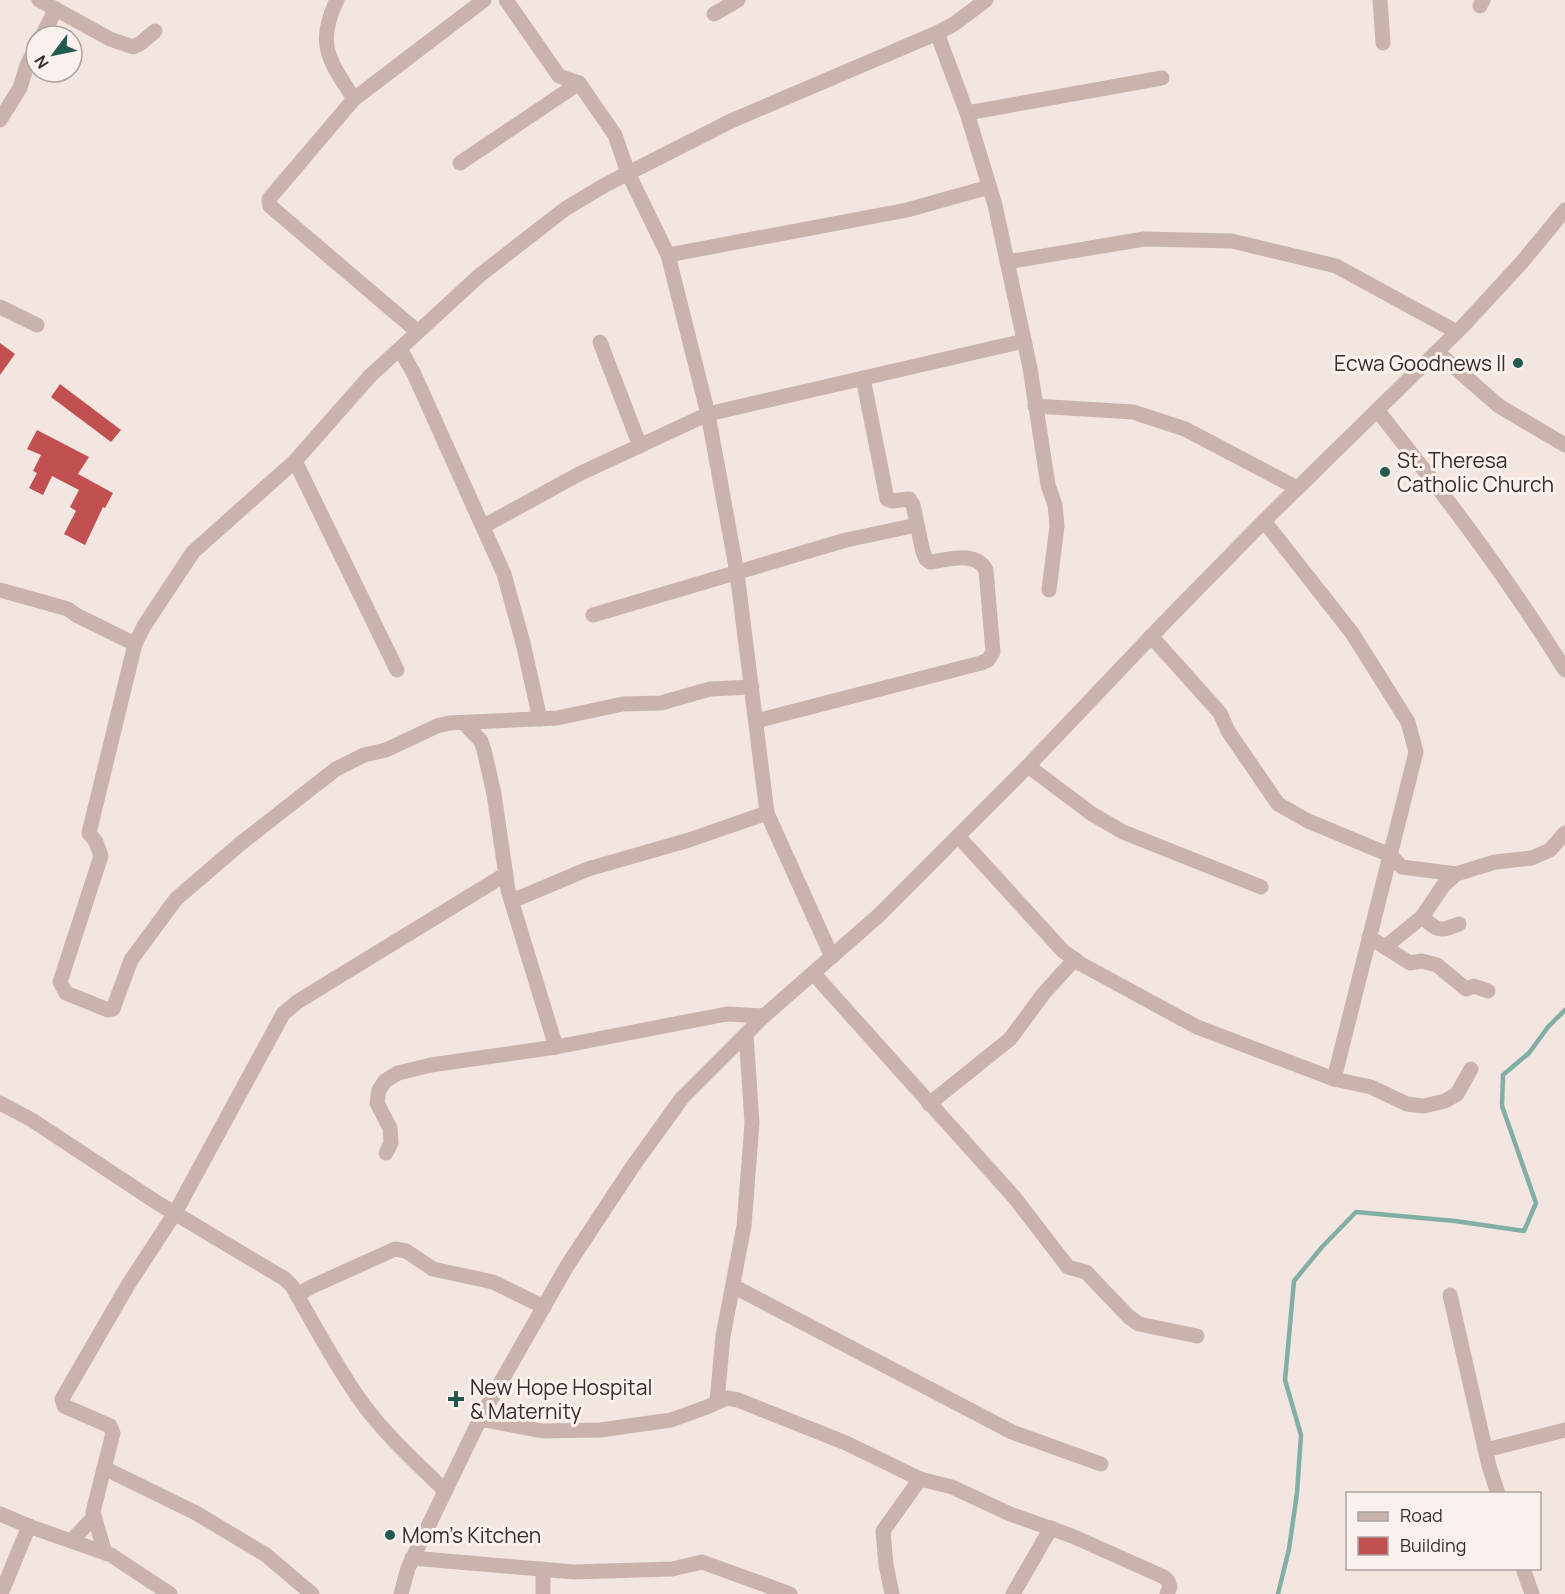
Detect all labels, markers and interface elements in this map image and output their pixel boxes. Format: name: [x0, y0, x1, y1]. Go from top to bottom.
north arrow: [24, 24, 84, 84]
text: N: [29, 51, 54, 73]
place label: Ecwa Goodnews II: [1334, 349, 1506, 377]
marker: Ecwa Goodnews II: [1511, 356, 1525, 370]
place label: St. Theresa Catholic Church: [1397, 446, 1554, 498]
marker: St. Theresa Catholic Church: [1378, 465, 1392, 479]
place label: New Hope Hospital & Maternity: [470, 1373, 652, 1425]
marker: New Hope Hospital & Maternity: [447, 1390, 465, 1408]
legend: [1346, 1492, 1541, 1570]
text: Road: [1400, 1503, 1443, 1527]
place label: Mom's Kitchen: [402, 1521, 541, 1549]
marker: Mom's Kitchen: [383, 1528, 397, 1542]
text: Building: [1400, 1533, 1466, 1557]

